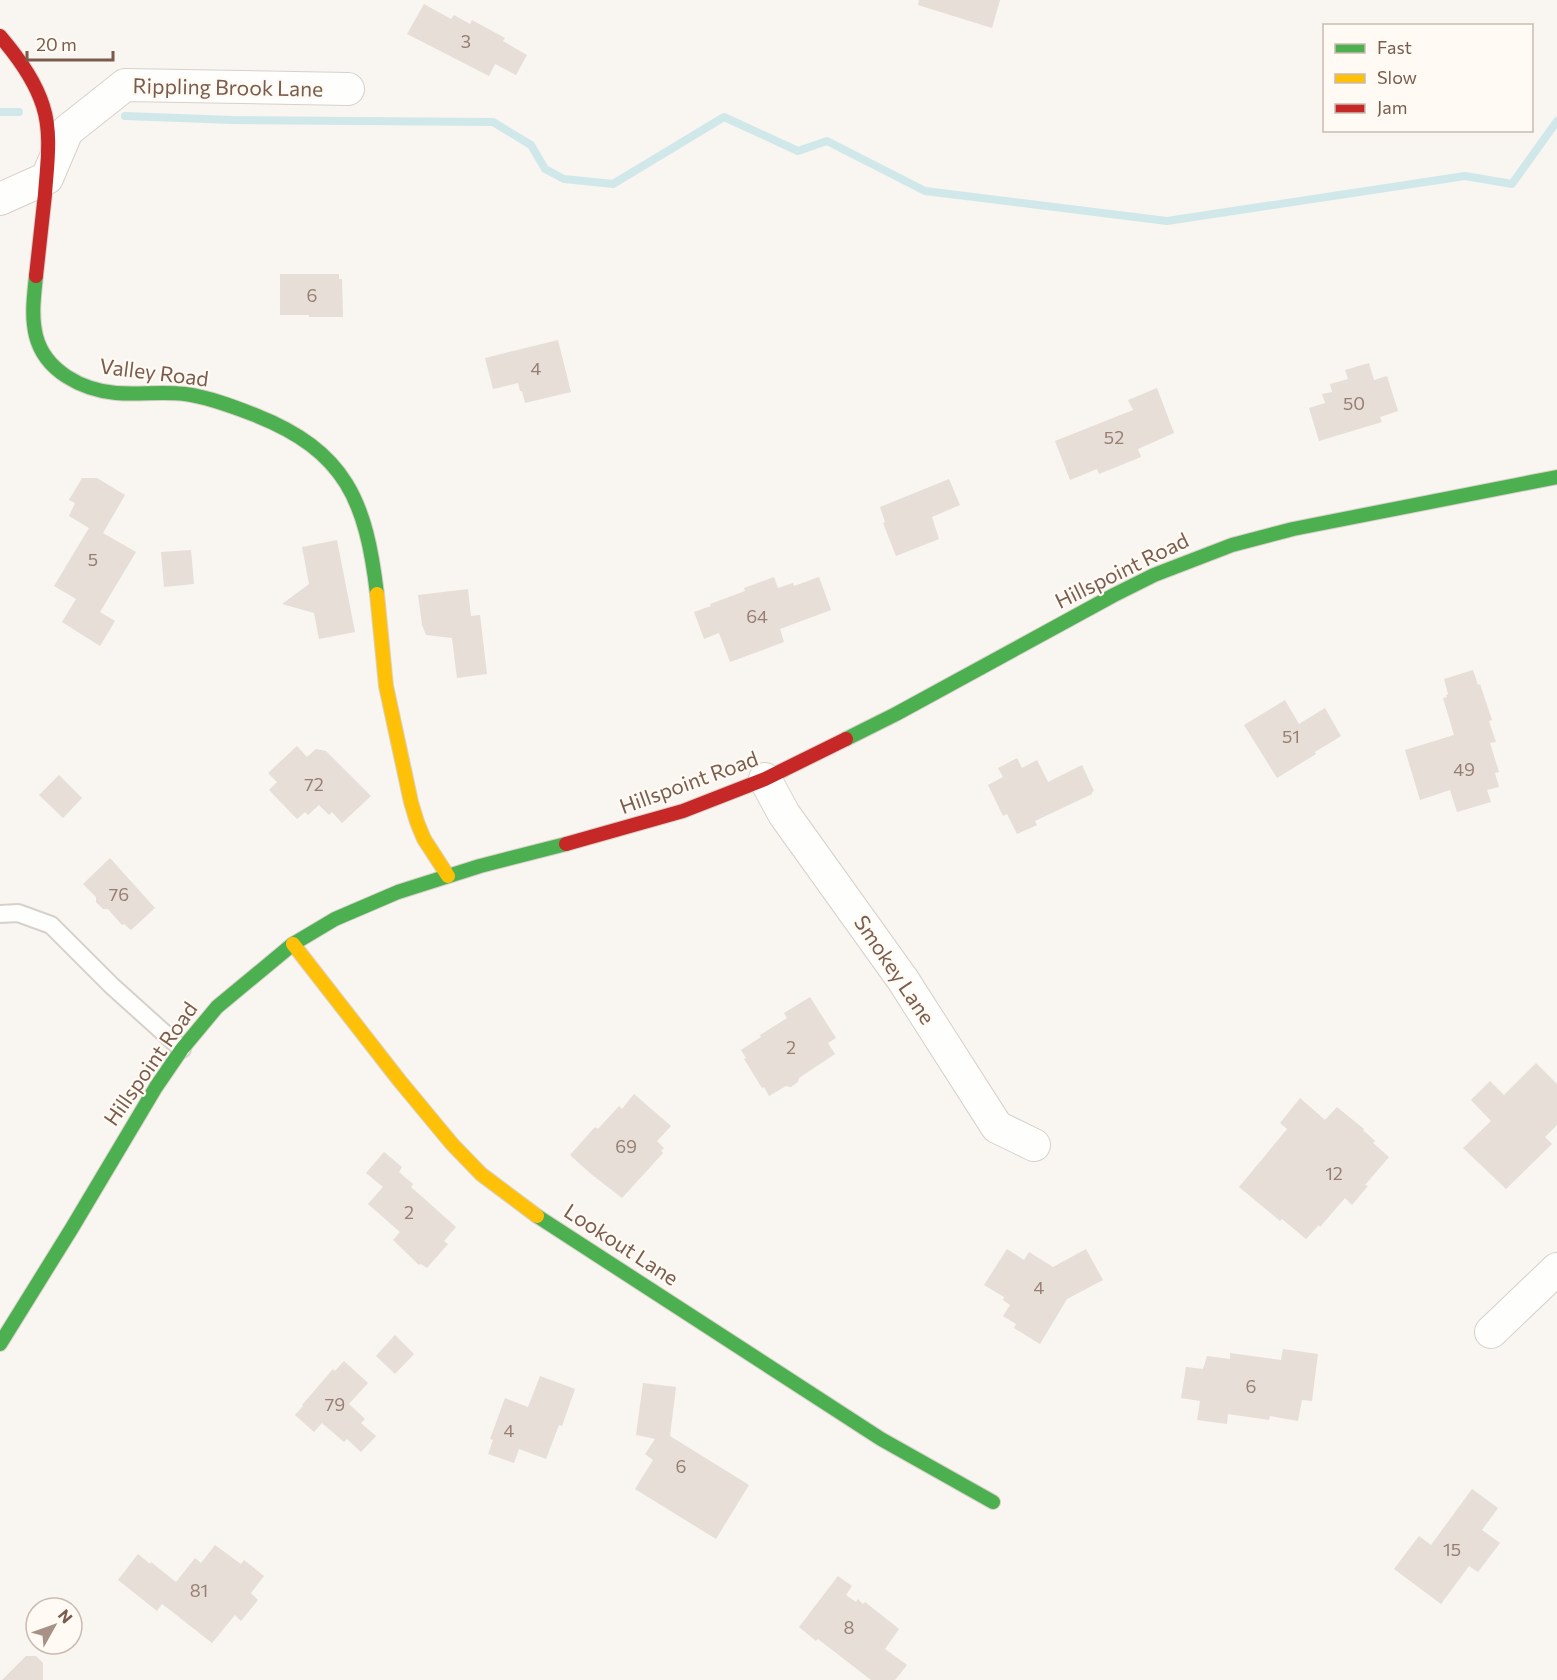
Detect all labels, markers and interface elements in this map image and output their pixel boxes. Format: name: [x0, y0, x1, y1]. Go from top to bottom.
scale bar: [27, 24, 112, 62]
legend: [1323, 24, 1533, 132]
house number: 3: [461, 30, 471, 52]
text: 20 m: [36, 33, 77, 55]
text: Fast: [1377, 36, 1412, 58]
text: Slow: [1377, 66, 1417, 88]
street label: Rippling Brook Lane: [132, 72, 324, 101]
text: Jam: [1377, 96, 1407, 118]
house number: 6: [307, 284, 317, 306]
street label: Valley Road: [98, 352, 210, 391]
house number: 4: [531, 357, 542, 379]
house number: 50: [1343, 392, 1365, 414]
house number: 52: [1104, 426, 1124, 448]
street label: Hillspoint Road: [1051, 527, 1192, 613]
house number: 5: [88, 548, 98, 570]
house number: 64: [746, 605, 768, 627]
house number: 51: [1282, 725, 1300, 747]
street label: Hillspoint Road: [616, 745, 761, 818]
house number: 49: [1453, 758, 1475, 780]
house number: 72: [304, 773, 324, 795]
house number: 76: [109, 883, 129, 905]
street label: Smokey Lane: [850, 910, 941, 1028]
street label: Hillspoint Road: [98, 996, 202, 1130]
house number: 2: [786, 1036, 796, 1058]
house number: 69: [615, 1135, 637, 1157]
house number: 12: [1325, 1162, 1343, 1184]
street label: Lookout Lane: [560, 1198, 684, 1290]
house number: 2: [404, 1201, 414, 1223]
house number: 4: [1034, 1276, 1045, 1298]
house number: 6: [1246, 1375, 1256, 1397]
house number: 79: [325, 1393, 345, 1415]
house number: 4: [504, 1419, 515, 1441]
house number: 6: [676, 1455, 686, 1477]
house number: 15: [1443, 1538, 1461, 1560]
house number: 81: [190, 1579, 208, 1601]
north arrow: [24, 1596, 84, 1656]
text: N: [55, 1605, 77, 1627]
house number: 8: [844, 1616, 855, 1638]

